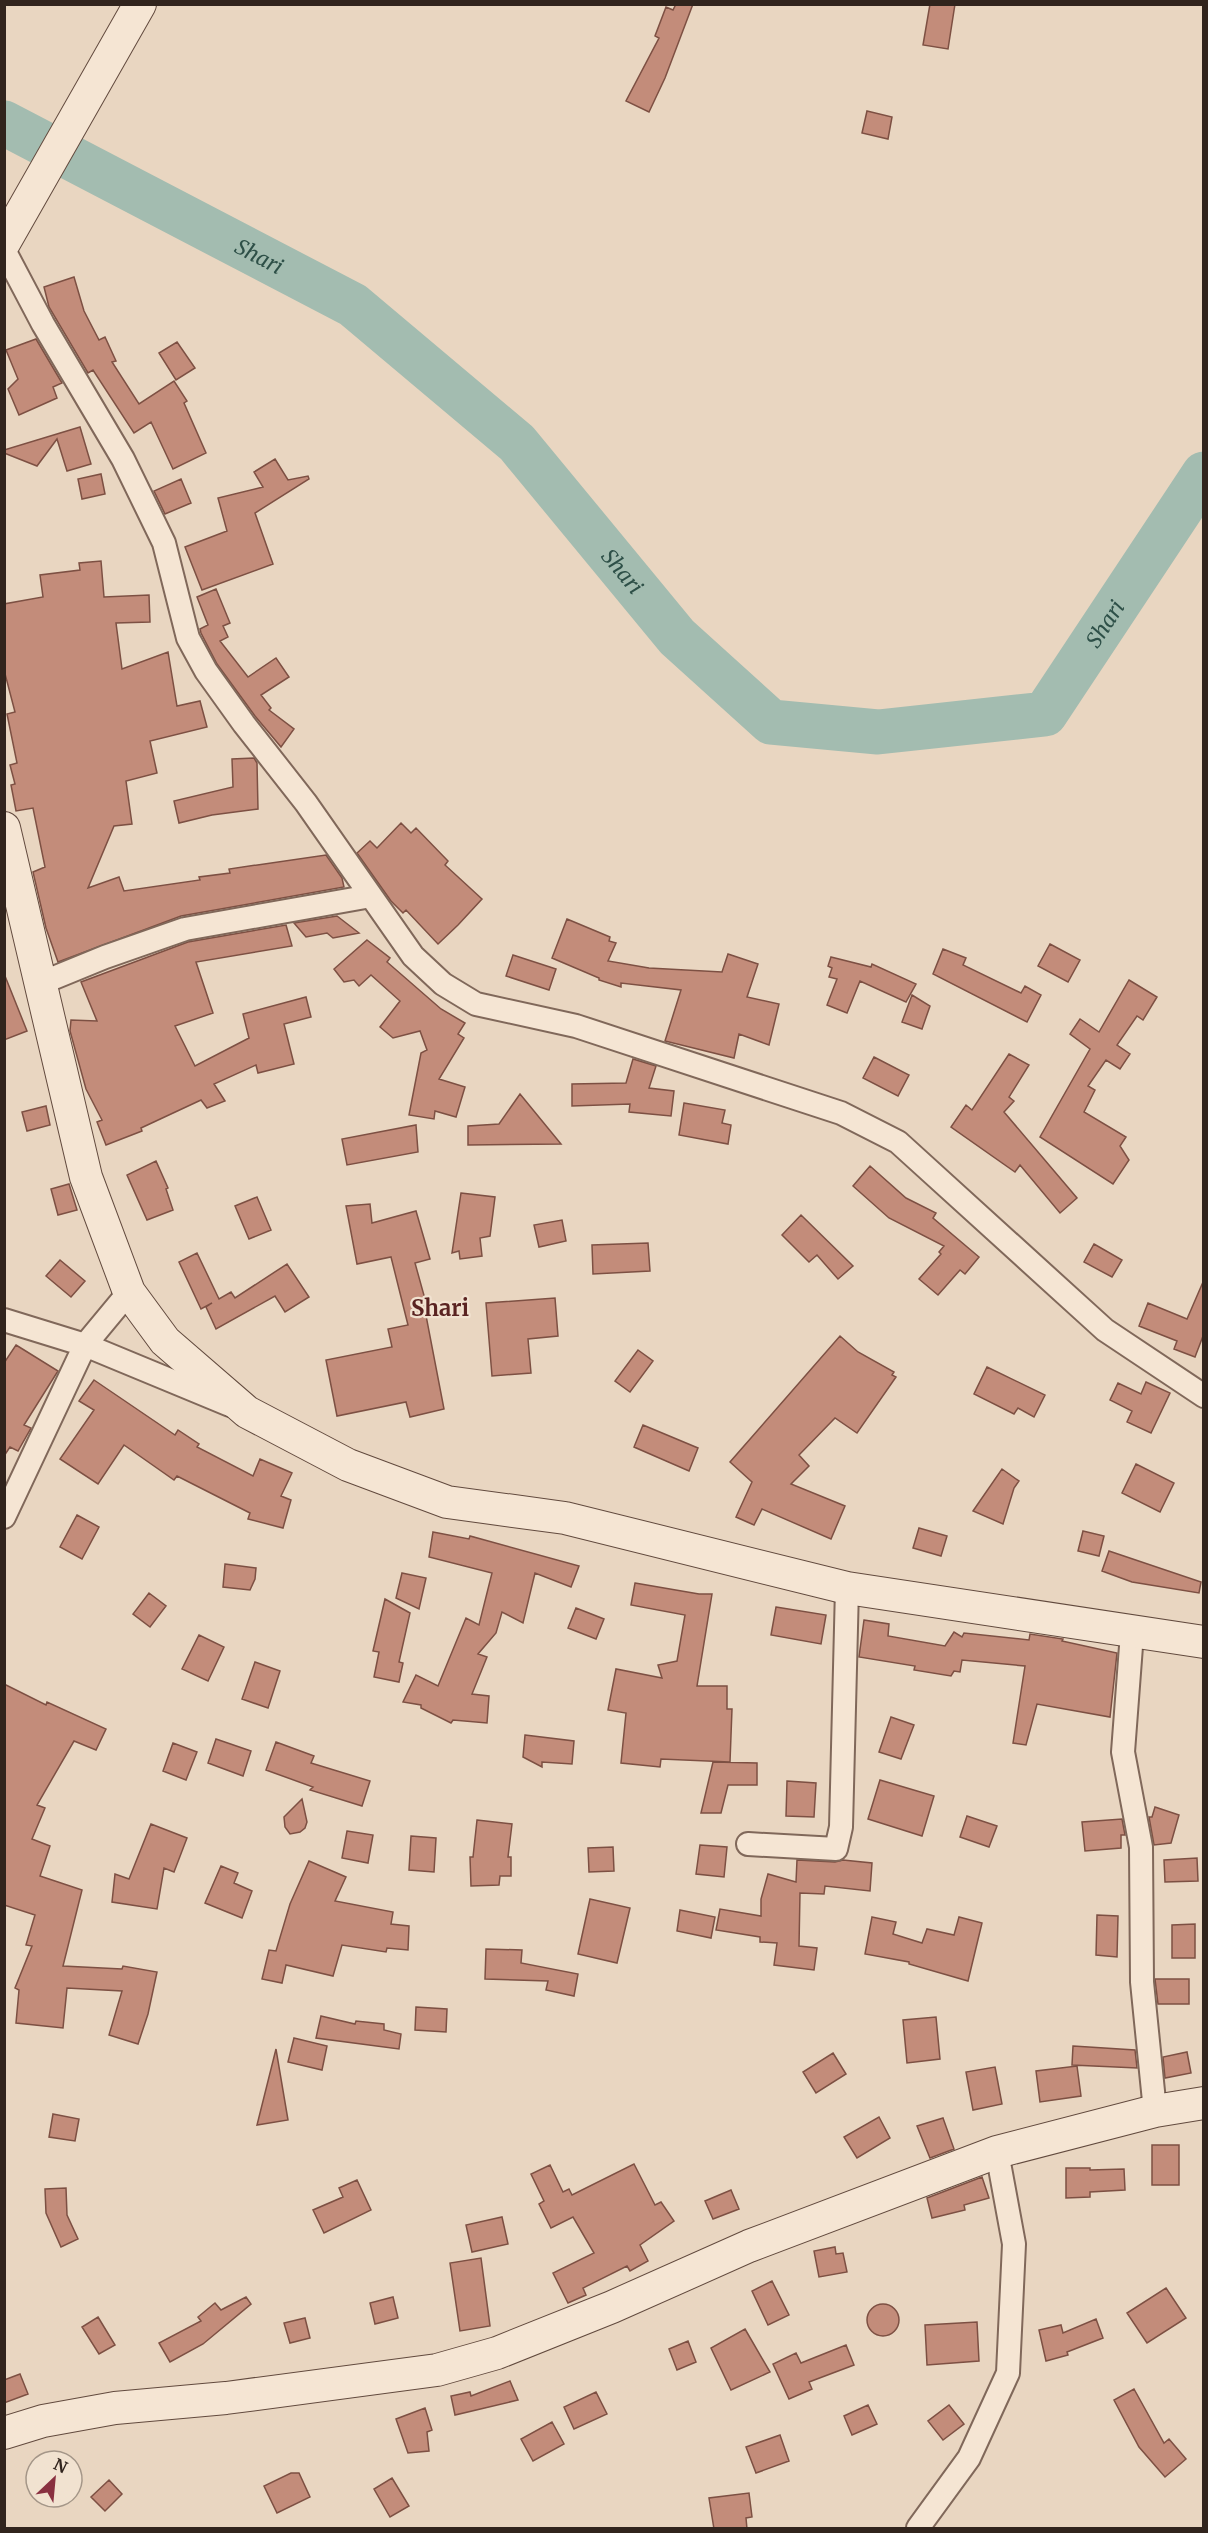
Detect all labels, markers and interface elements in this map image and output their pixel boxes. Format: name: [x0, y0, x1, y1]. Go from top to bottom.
water label: Shari: [231, 232, 288, 280]
water label: Shari: [596, 543, 649, 599]
water label: Shari: [1080, 595, 1130, 652]
district label: Shari: [411, 1294, 469, 1322]
north arrow: [24, 2449, 84, 2509]
text: N: [51, 2454, 71, 2477]

